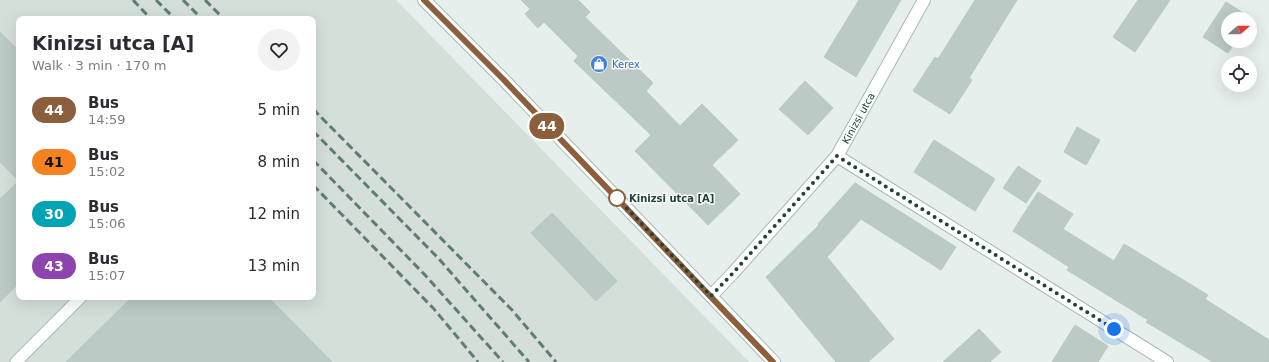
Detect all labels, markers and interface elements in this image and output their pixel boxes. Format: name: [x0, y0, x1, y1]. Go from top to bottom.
north arrow: [1221, 12, 1257, 48]
map controls: [1221, 12, 1257, 92]
button: heart: [258, 29, 300, 71]
text: Kinizsi utca [A]: [32, 32, 194, 54]
shop icon: Kerex: [589, 54, 609, 74]
button: locate: [1221, 56, 1257, 92]
text: Walk · 3 min · 170 m: [32, 58, 166, 73]
place label: Kerex: [612, 59, 640, 70]
street label: Kinizsi utca: [840, 91, 877, 146]
text: Bus: [88, 94, 119, 112]
text: 5 min: [257, 101, 300, 119]
text: 44: [44, 102, 64, 118]
text: 14:59: [88, 112, 125, 127]
line badge: 44: [529, 113, 565, 139]
text: 44: [537, 118, 557, 134]
text: Bus: [88, 146, 119, 164]
text: 8 min: [257, 153, 300, 171]
text: 41: [44, 154, 64, 170]
text: 15:02: [88, 164, 125, 179]
marker: Kinizsi utca [A]: [608, 189, 626, 207]
place label: Kinizsi utca [A]: [629, 193, 714, 204]
text: Bus: [88, 198, 119, 216]
text: 12 min: [248, 205, 300, 223]
text: 30: [44, 206, 64, 222]
text: 15:06: [88, 216, 125, 231]
text: Bus: [88, 250, 119, 268]
text: 13 min: [248, 257, 300, 275]
text: 43: [44, 258, 64, 274]
text: 15:07: [88, 268, 125, 283]
your location: [1104, 319, 1124, 339]

